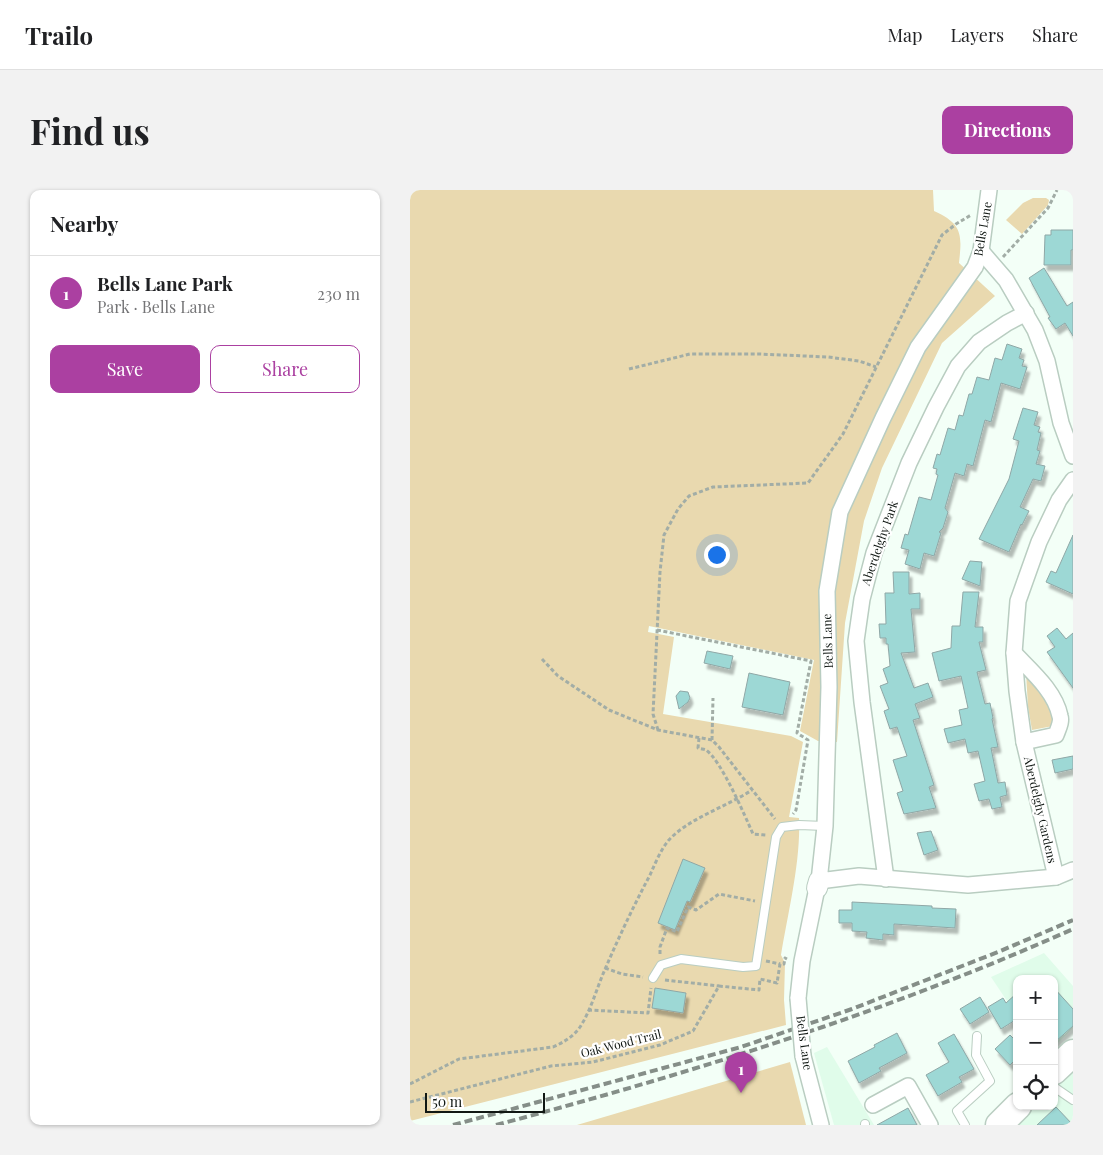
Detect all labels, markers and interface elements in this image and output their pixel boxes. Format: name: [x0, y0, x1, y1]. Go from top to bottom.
text: Trailo: [25, 19, 93, 51]
text: Map: [887, 23, 922, 47]
text: Layers: [950, 23, 1004, 47]
text: Share: [1032, 23, 1078, 47]
button: Directions: [942, 106, 1073, 154]
text: Find us: [30, 107, 150, 154]
street label: Bells Lane: [969, 200, 995, 257]
text: Nearby: [50, 209, 119, 237]
text: Bells Lane Park: [97, 270, 233, 296]
text: 1: [63, 283, 69, 304]
text: 230 m: [317, 283, 360, 304]
text: Park · Bells Lane: [97, 296, 215, 317]
button: Save: [50, 345, 200, 393]
button: Share: [210, 345, 360, 393]
street label: Aberdelghy Park: [857, 498, 901, 588]
your location: [704, 542, 730, 568]
street label: Bells Lane: [818, 613, 836, 669]
street label: Aberdelghy Gardens: [1021, 754, 1061, 865]
map controls: [1013, 975, 1058, 1110]
button: +: [1013, 975, 1058, 1020]
street label: Bells Lane: [793, 1014, 817, 1071]
button: −: [1013, 1020, 1058, 1065]
street label: Oak Wood Trail: [579, 1025, 663, 1061]
pin: 1: [725, 1052, 757, 1093]
button: locate: [1013, 1065, 1058, 1110]
scale bar: [425, 1090, 545, 1113]
text: 50 m: [432, 1092, 462, 1111]

